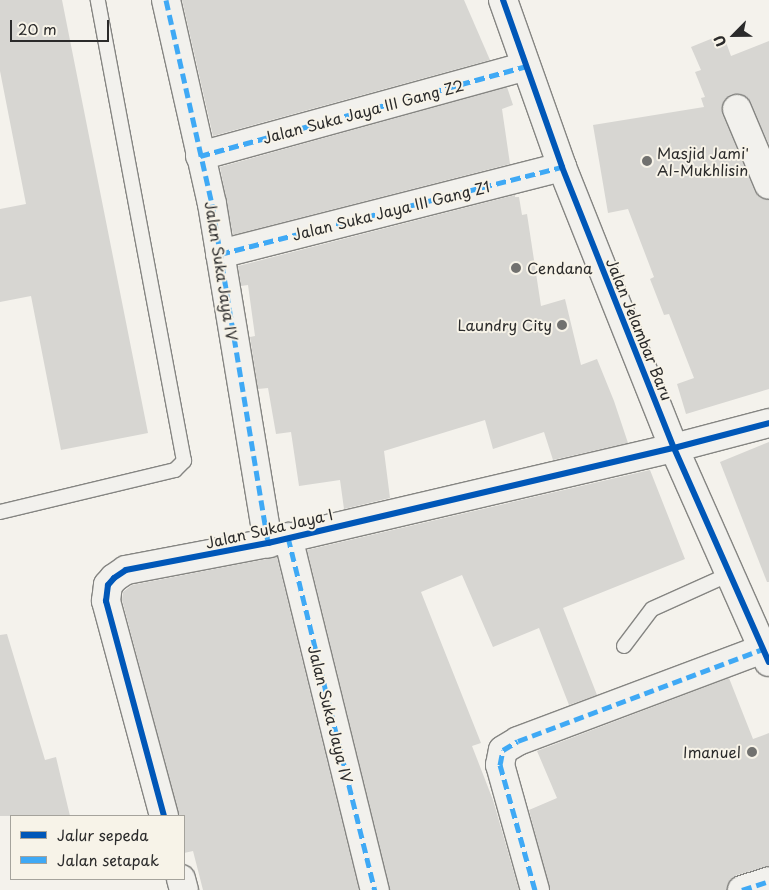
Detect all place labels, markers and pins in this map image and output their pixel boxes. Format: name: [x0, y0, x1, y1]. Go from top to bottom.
place label: Masjid Jami' Al-Mukhlisin: [657, 143, 749, 178]
marker: Masjid Jami' Al-Mukhlisin: [641, 155, 653, 167]
place label: Cendana: [527, 259, 592, 277]
marker: Cendana: [509, 261, 523, 275]
place label: Laundry City: [457, 316, 552, 334]
marker: Laundry City: [556, 319, 568, 331]
place label: Imanuel: [683, 743, 741, 761]
marker: Imanuel: [745, 745, 759, 759]

